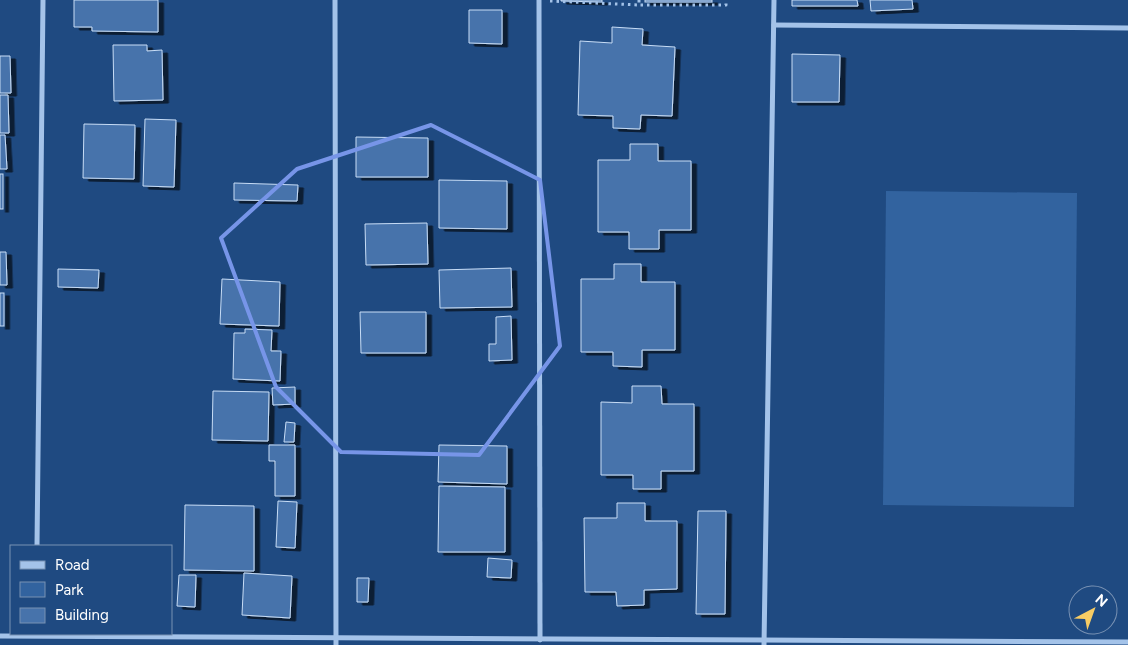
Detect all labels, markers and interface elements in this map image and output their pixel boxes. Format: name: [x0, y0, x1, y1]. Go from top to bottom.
legend: [10, 545, 172, 635]
text: Road: [55, 556, 90, 574]
text: Park: [55, 581, 84, 599]
north arrow: [1068, 585, 1118, 635]
text: N: [1092, 591, 1111, 611]
text: Building: [55, 606, 109, 624]

